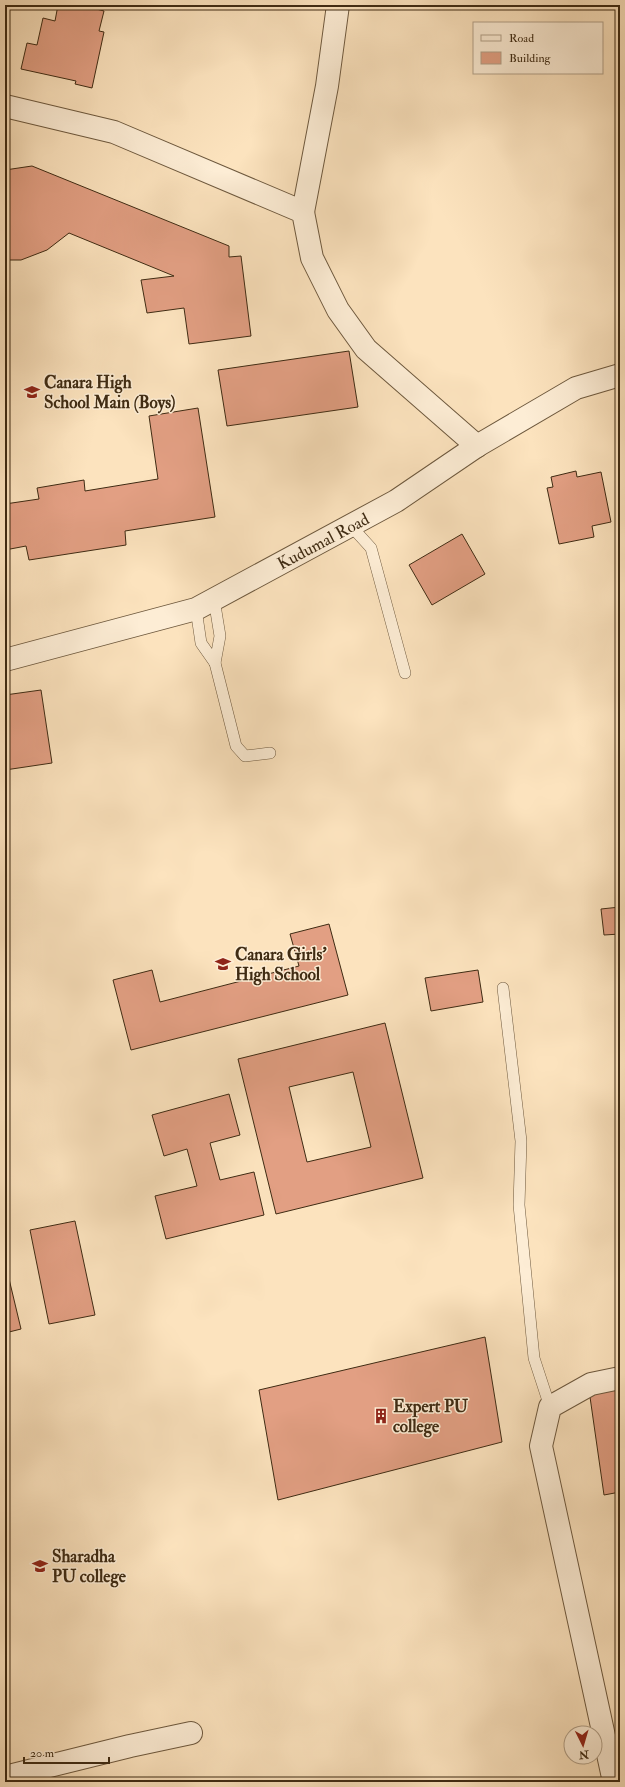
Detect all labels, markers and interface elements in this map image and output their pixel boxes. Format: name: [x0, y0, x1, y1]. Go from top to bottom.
legend: [473, 22, 603, 74]
text: Road: [509, 31, 534, 46]
text: Building: [509, 51, 552, 66]
place label: Canara High School Main (Boys): [44, 372, 175, 414]
school or university icon: Canara High School Main (Boys): [23, 383, 41, 401]
street label: Kudumal Road: [274, 508, 373, 574]
place label: Canara Girls' High School: [235, 944, 327, 986]
school or university icon: Canara Girls' High School: [214, 955, 232, 973]
place label: Expert PU college: [393, 1396, 469, 1438]
building icon: Expert PU college: [372, 1407, 390, 1425]
place label: Sharadha PU college: [52, 1546, 127, 1588]
school or university icon: Sharadha PU college: [31, 1557, 49, 1575]
north arrow: [563, 1725, 603, 1765]
scale bar: [24, 1739, 109, 1765]
text: 20 m: [30, 1746, 55, 1761]
text: N: [577, 1747, 590, 1761]

